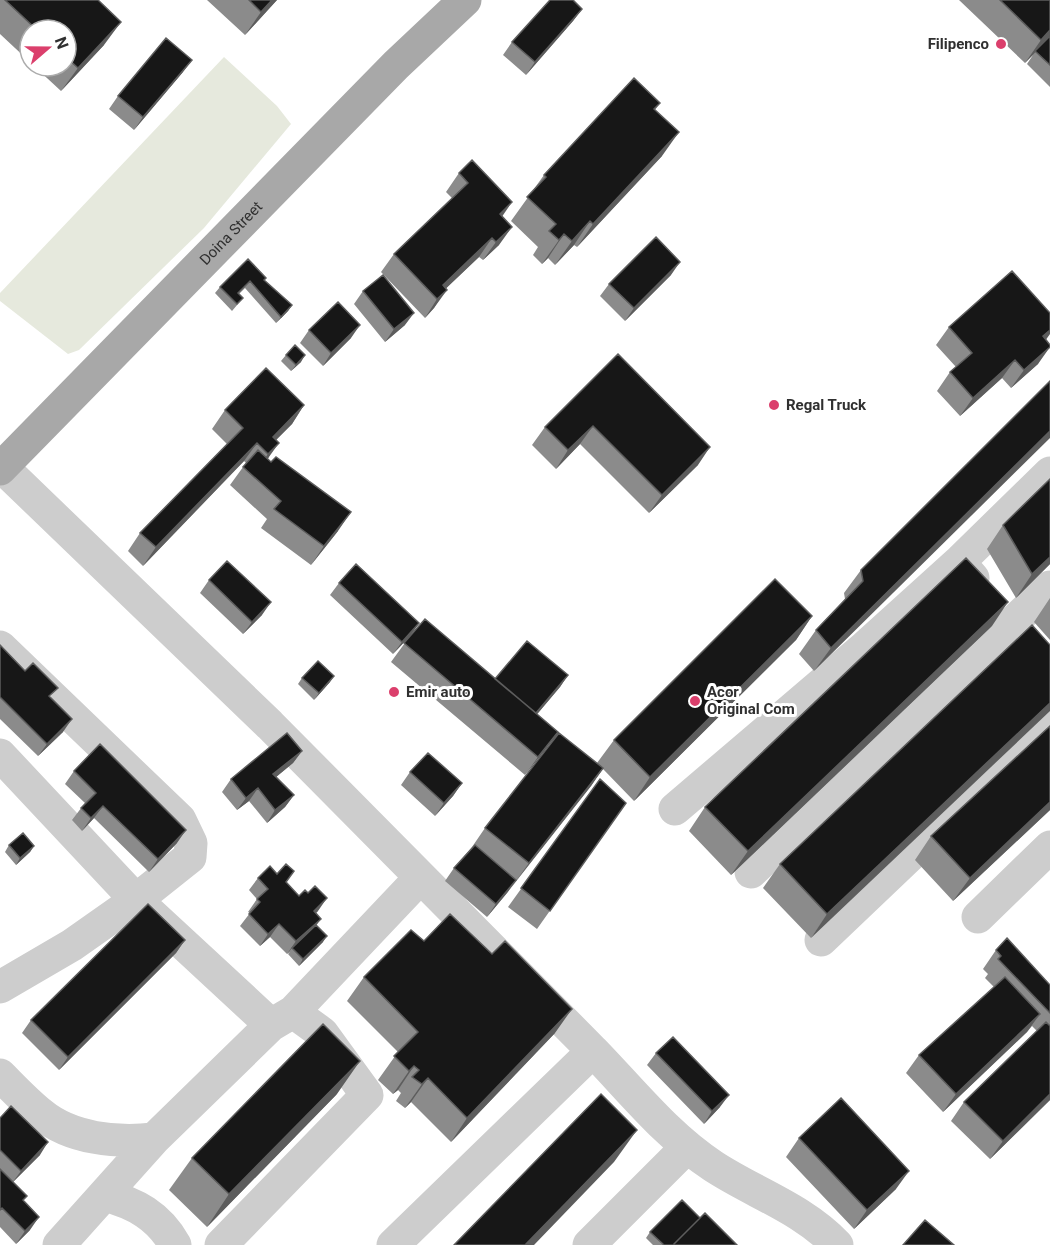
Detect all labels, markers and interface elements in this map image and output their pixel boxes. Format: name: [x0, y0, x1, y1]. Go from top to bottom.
north arrow: [18, 18, 78, 78]
text: N: [51, 34, 72, 52]
place label: Filipenco: [928, 35, 989, 53]
marker: Filipenco: [994, 37, 1008, 51]
street label: Doina Street: [196, 198, 266, 269]
place label: Regal Truck: [786, 396, 867, 414]
marker: Regal Truck: [767, 398, 781, 412]
place label: Emir auto: [406, 683, 470, 701]
place label: Acor Original Com: [707, 683, 795, 718]
marker: Emir auto: [387, 685, 401, 699]
marker: Acor Original Com: [688, 694, 702, 708]

